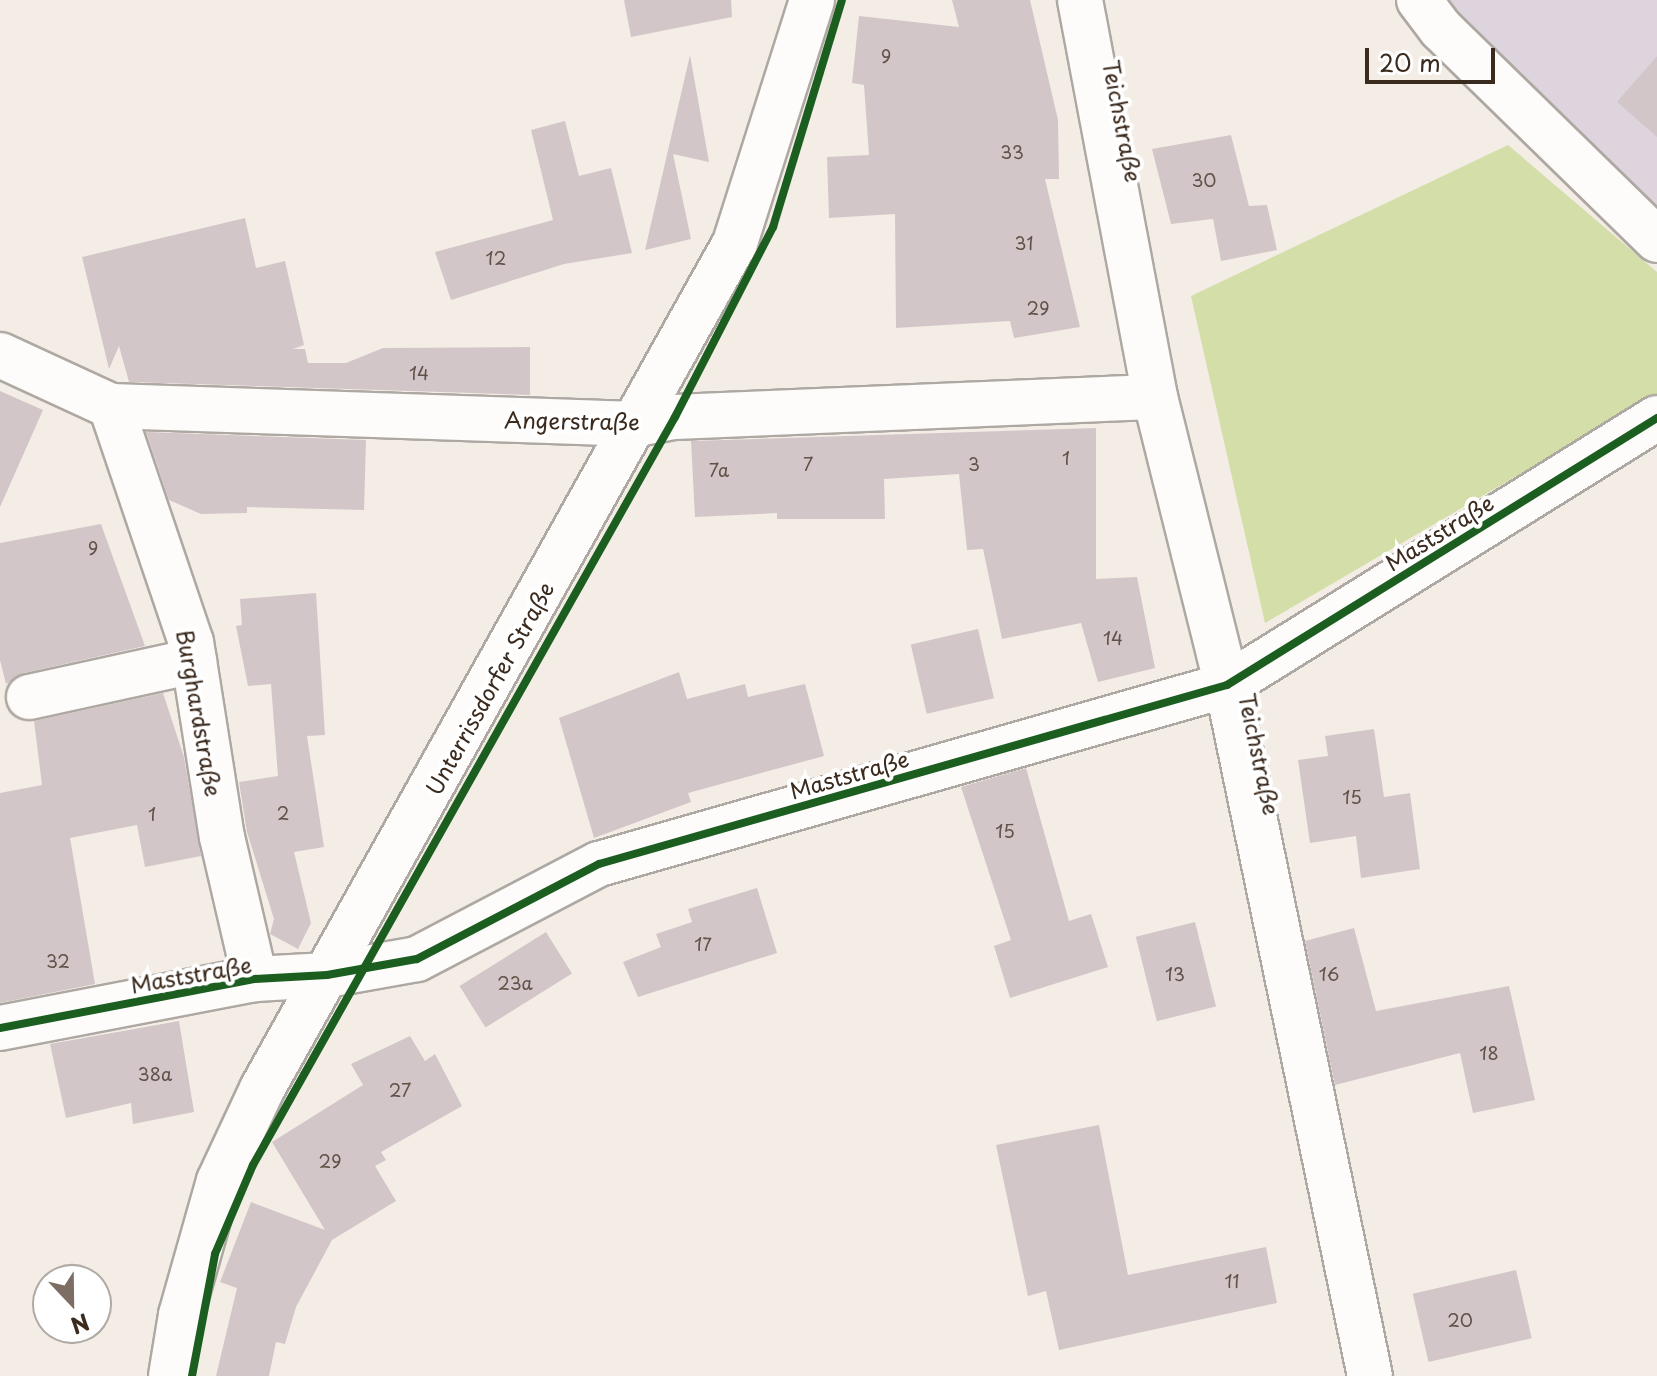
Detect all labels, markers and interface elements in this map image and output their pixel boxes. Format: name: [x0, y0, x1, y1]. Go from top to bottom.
scale bar: [1369, 32, 1499, 82]
text: 20 m: [1379, 44, 1441, 80]
house number: 9: [881, 45, 891, 67]
street label: Teichstraße: [1098, 58, 1148, 184]
house number: 33: [1000, 141, 1024, 163]
house number: 30: [1191, 169, 1217, 191]
house number: 31: [1015, 232, 1033, 254]
house number: 12: [486, 247, 506, 269]
house number: 29: [1027, 297, 1049, 319]
house number: 14: [409, 362, 429, 384]
street label: Angerstraße: [504, 406, 640, 434]
house number: 1: [1062, 447, 1070, 469]
house number: 7: [803, 453, 813, 475]
house number: 3: [968, 453, 980, 475]
house number: 7a: [709, 459, 729, 481]
street label: Maststraße: [1380, 488, 1498, 576]
house number: 9: [88, 537, 98, 559]
street label: Unterrissdorfer Straße: [419, 577, 559, 799]
street label: Burghardstraße: [172, 627, 228, 799]
house number: 14: [1103, 627, 1123, 649]
street label: Teichstraße: [1234, 691, 1286, 817]
street label: Maststraße: [787, 744, 911, 804]
house number: 15: [1342, 786, 1362, 808]
house number: 2: [277, 802, 289, 824]
house number: 1: [148, 803, 156, 825]
house number: 15: [995, 820, 1015, 842]
house number: 17: [694, 933, 712, 955]
house number: 32: [46, 950, 70, 972]
street label: Maststraße: [128, 950, 254, 998]
house number: 13: [1165, 963, 1185, 985]
house number: 16: [1319, 963, 1339, 985]
house number: 23a: [497, 972, 533, 994]
house number: 18: [1479, 1042, 1499, 1064]
house number: 38a: [138, 1063, 172, 1085]
house number: 27: [389, 1079, 411, 1101]
house number: 29: [319, 1150, 341, 1172]
north arrow: [32, 1264, 112, 1344]
house number: 11: [1224, 1270, 1240, 1292]
text: N: [66, 1306, 95, 1343]
house number: 20: [1447, 1309, 1473, 1331]

